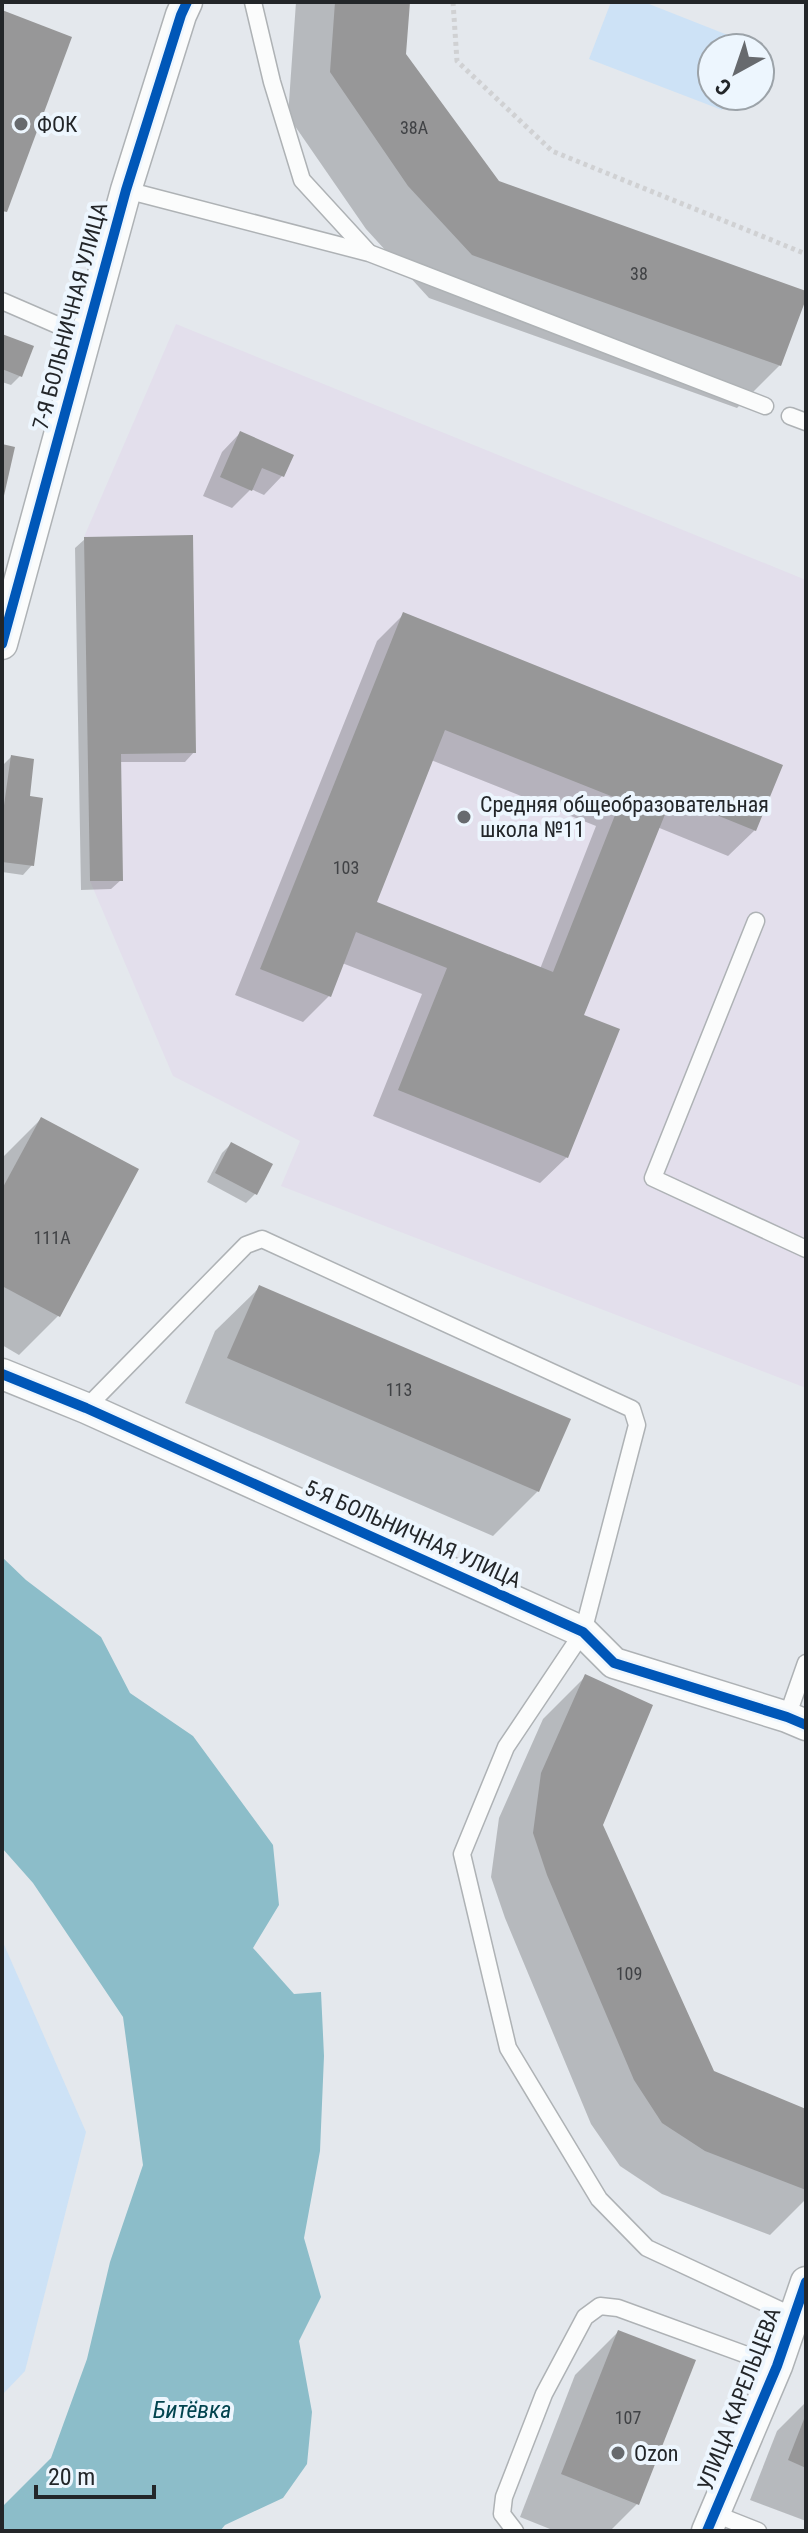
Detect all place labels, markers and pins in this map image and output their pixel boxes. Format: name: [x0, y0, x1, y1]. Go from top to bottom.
place label: ФОК: [37, 112, 78, 137]
marker: ФОК: [12, 115, 30, 133]
place label: Средняя общеобразовательная школа №11: [480, 792, 769, 842]
marker: Средняя общеобразовательная школа №11: [455, 808, 473, 826]
place label: Ozon: [634, 2441, 678, 2466]
marker: Ozon: [609, 2444, 627, 2462]

